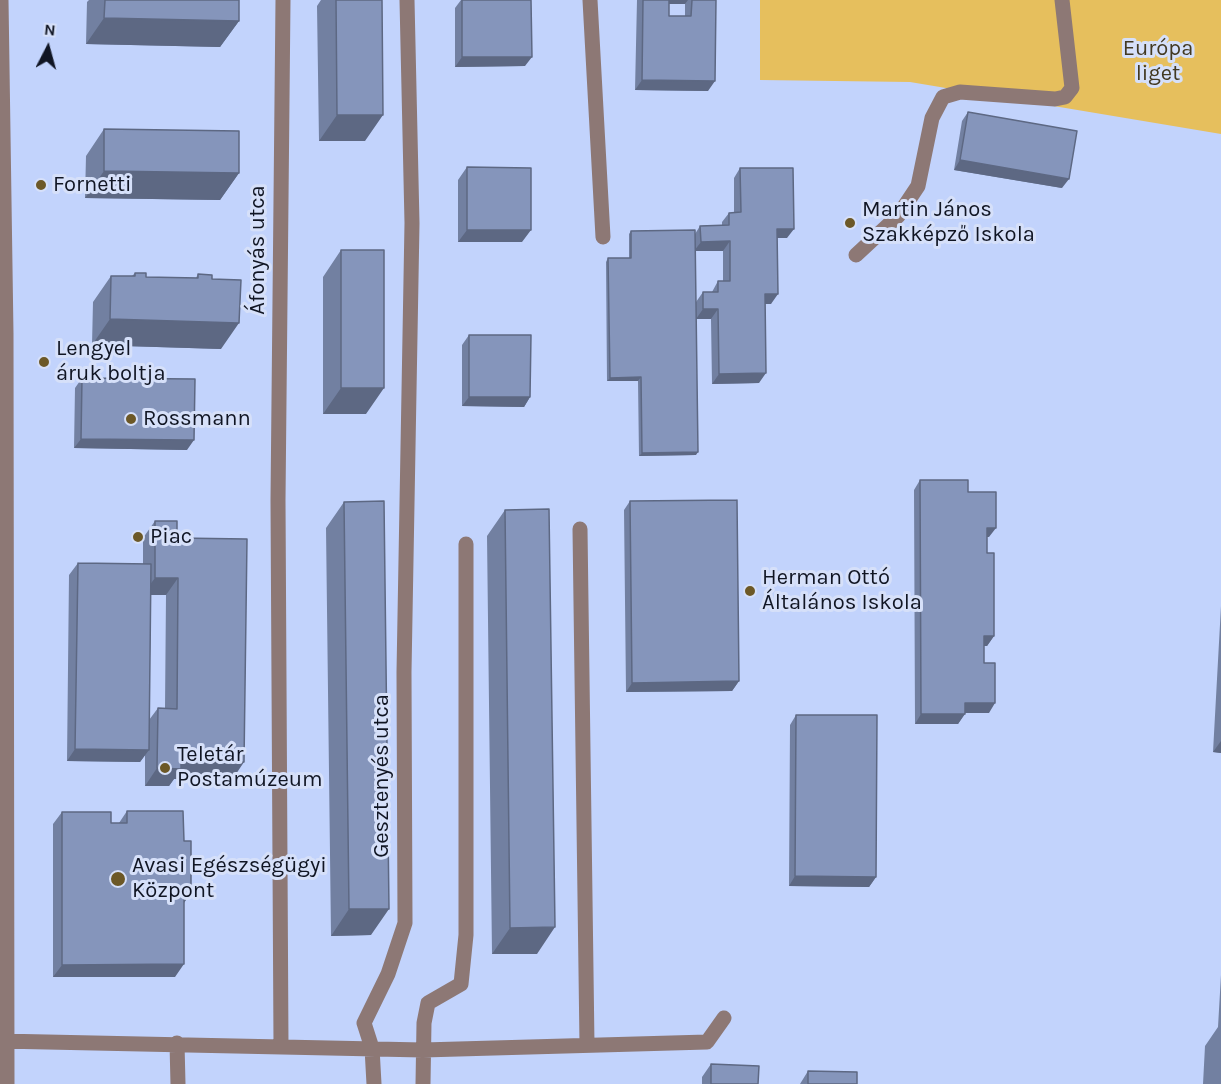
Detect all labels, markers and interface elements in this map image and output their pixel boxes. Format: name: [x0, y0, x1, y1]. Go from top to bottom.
north arrow: [18, 18, 78, 78]
text: N: [43, 20, 57, 40]
park label: Európa liget: [1123, 36, 1193, 88]
place label: Fornetti: [53, 172, 132, 198]
marker: Fornetti: [34, 178, 48, 192]
street label: Áfonyás utca: [245, 185, 271, 315]
place label: Martin János Szakképző Iskola: [862, 197, 1035, 248]
marker: Martin János Szakképző Iskola: [843, 216, 857, 230]
place label: Lengyel áruk boltja: [56, 336, 166, 388]
marker: Lengyel áruk boltja: [37, 355, 51, 369]
place label: Rossmann: [143, 406, 251, 432]
marker: Rossmann: [124, 412, 138, 426]
place label: Piac: [150, 524, 192, 550]
marker: Piac: [131, 530, 145, 544]
place label: Herman Ottó Általános Iskola: [762, 565, 922, 616]
marker: Herman Ottó Általános Iskola: [743, 584, 757, 598]
street label: Gesztenyés utca: [369, 694, 395, 858]
place label: Teletár Postamúzeum: [177, 742, 323, 794]
marker: Teletár Postamúzeum: [158, 761, 172, 775]
place label: Avasi Egészségügyi Központ: [132, 853, 327, 904]
marker: Avasi Egészségügyi Központ: [109, 870, 127, 888]

